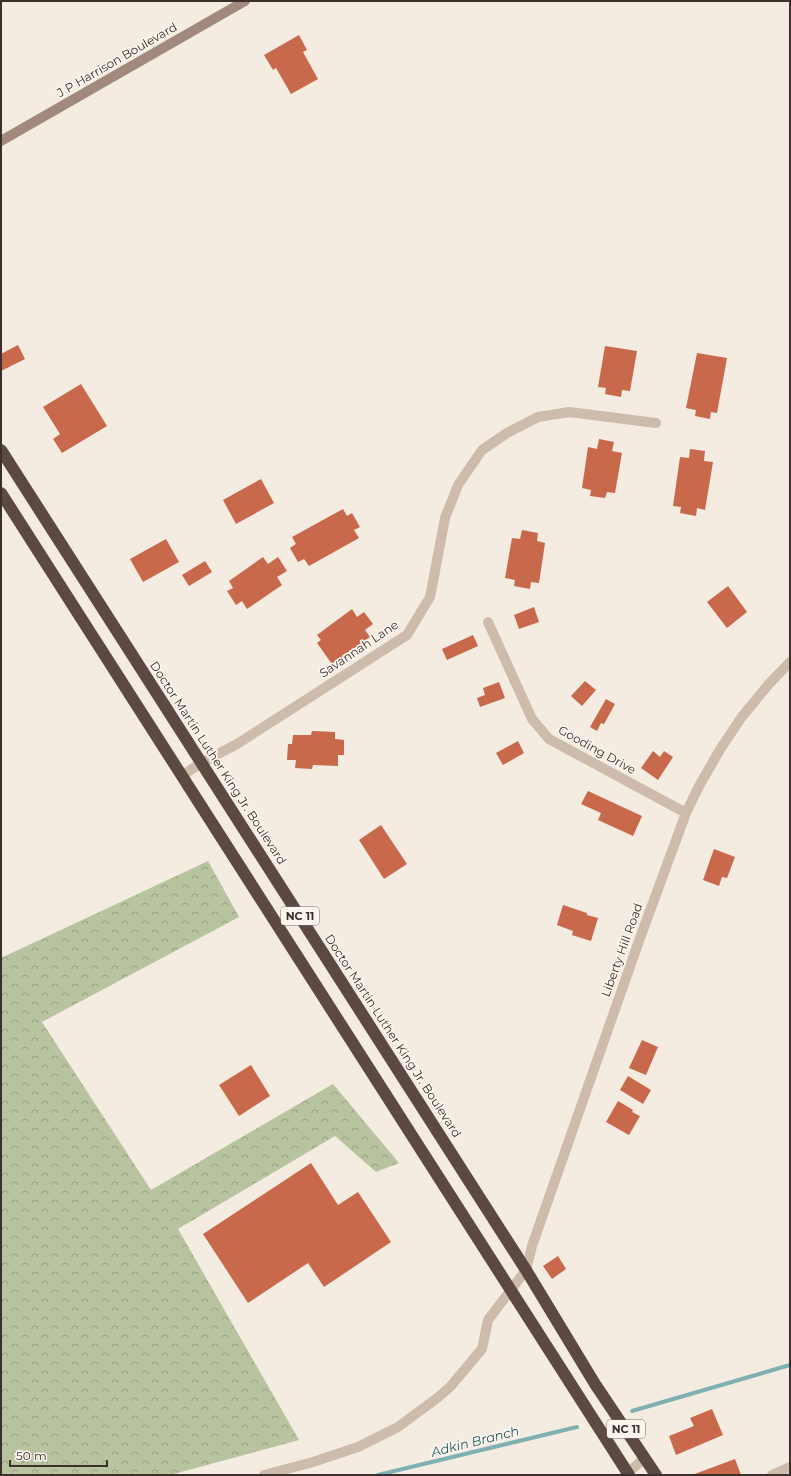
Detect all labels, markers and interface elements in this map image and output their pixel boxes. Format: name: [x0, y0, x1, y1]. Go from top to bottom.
street label: J P Harrison Boulevard: [53, 19, 179, 101]
street label: Savannah Lane: [316, 617, 401, 680]
street label: Doctor Martin Luther King Jr. Boulevard: [147, 658, 290, 867]
street label: Gooding Drive: [556, 722, 639, 777]
street label: Liberty Hill Road: [598, 901, 645, 999]
road number: NC 11: [281, 907, 319, 925]
street label: Doctor Martin Luther King Jr. Boulevard: [322, 931, 465, 1140]
road number: NC 11: [607, 1420, 645, 1438]
water label: Adkin Branch: [428, 1422, 521, 1460]
scale bar: [10, 1442, 107, 1468]
text: 50 m: [16, 1448, 47, 1463]

